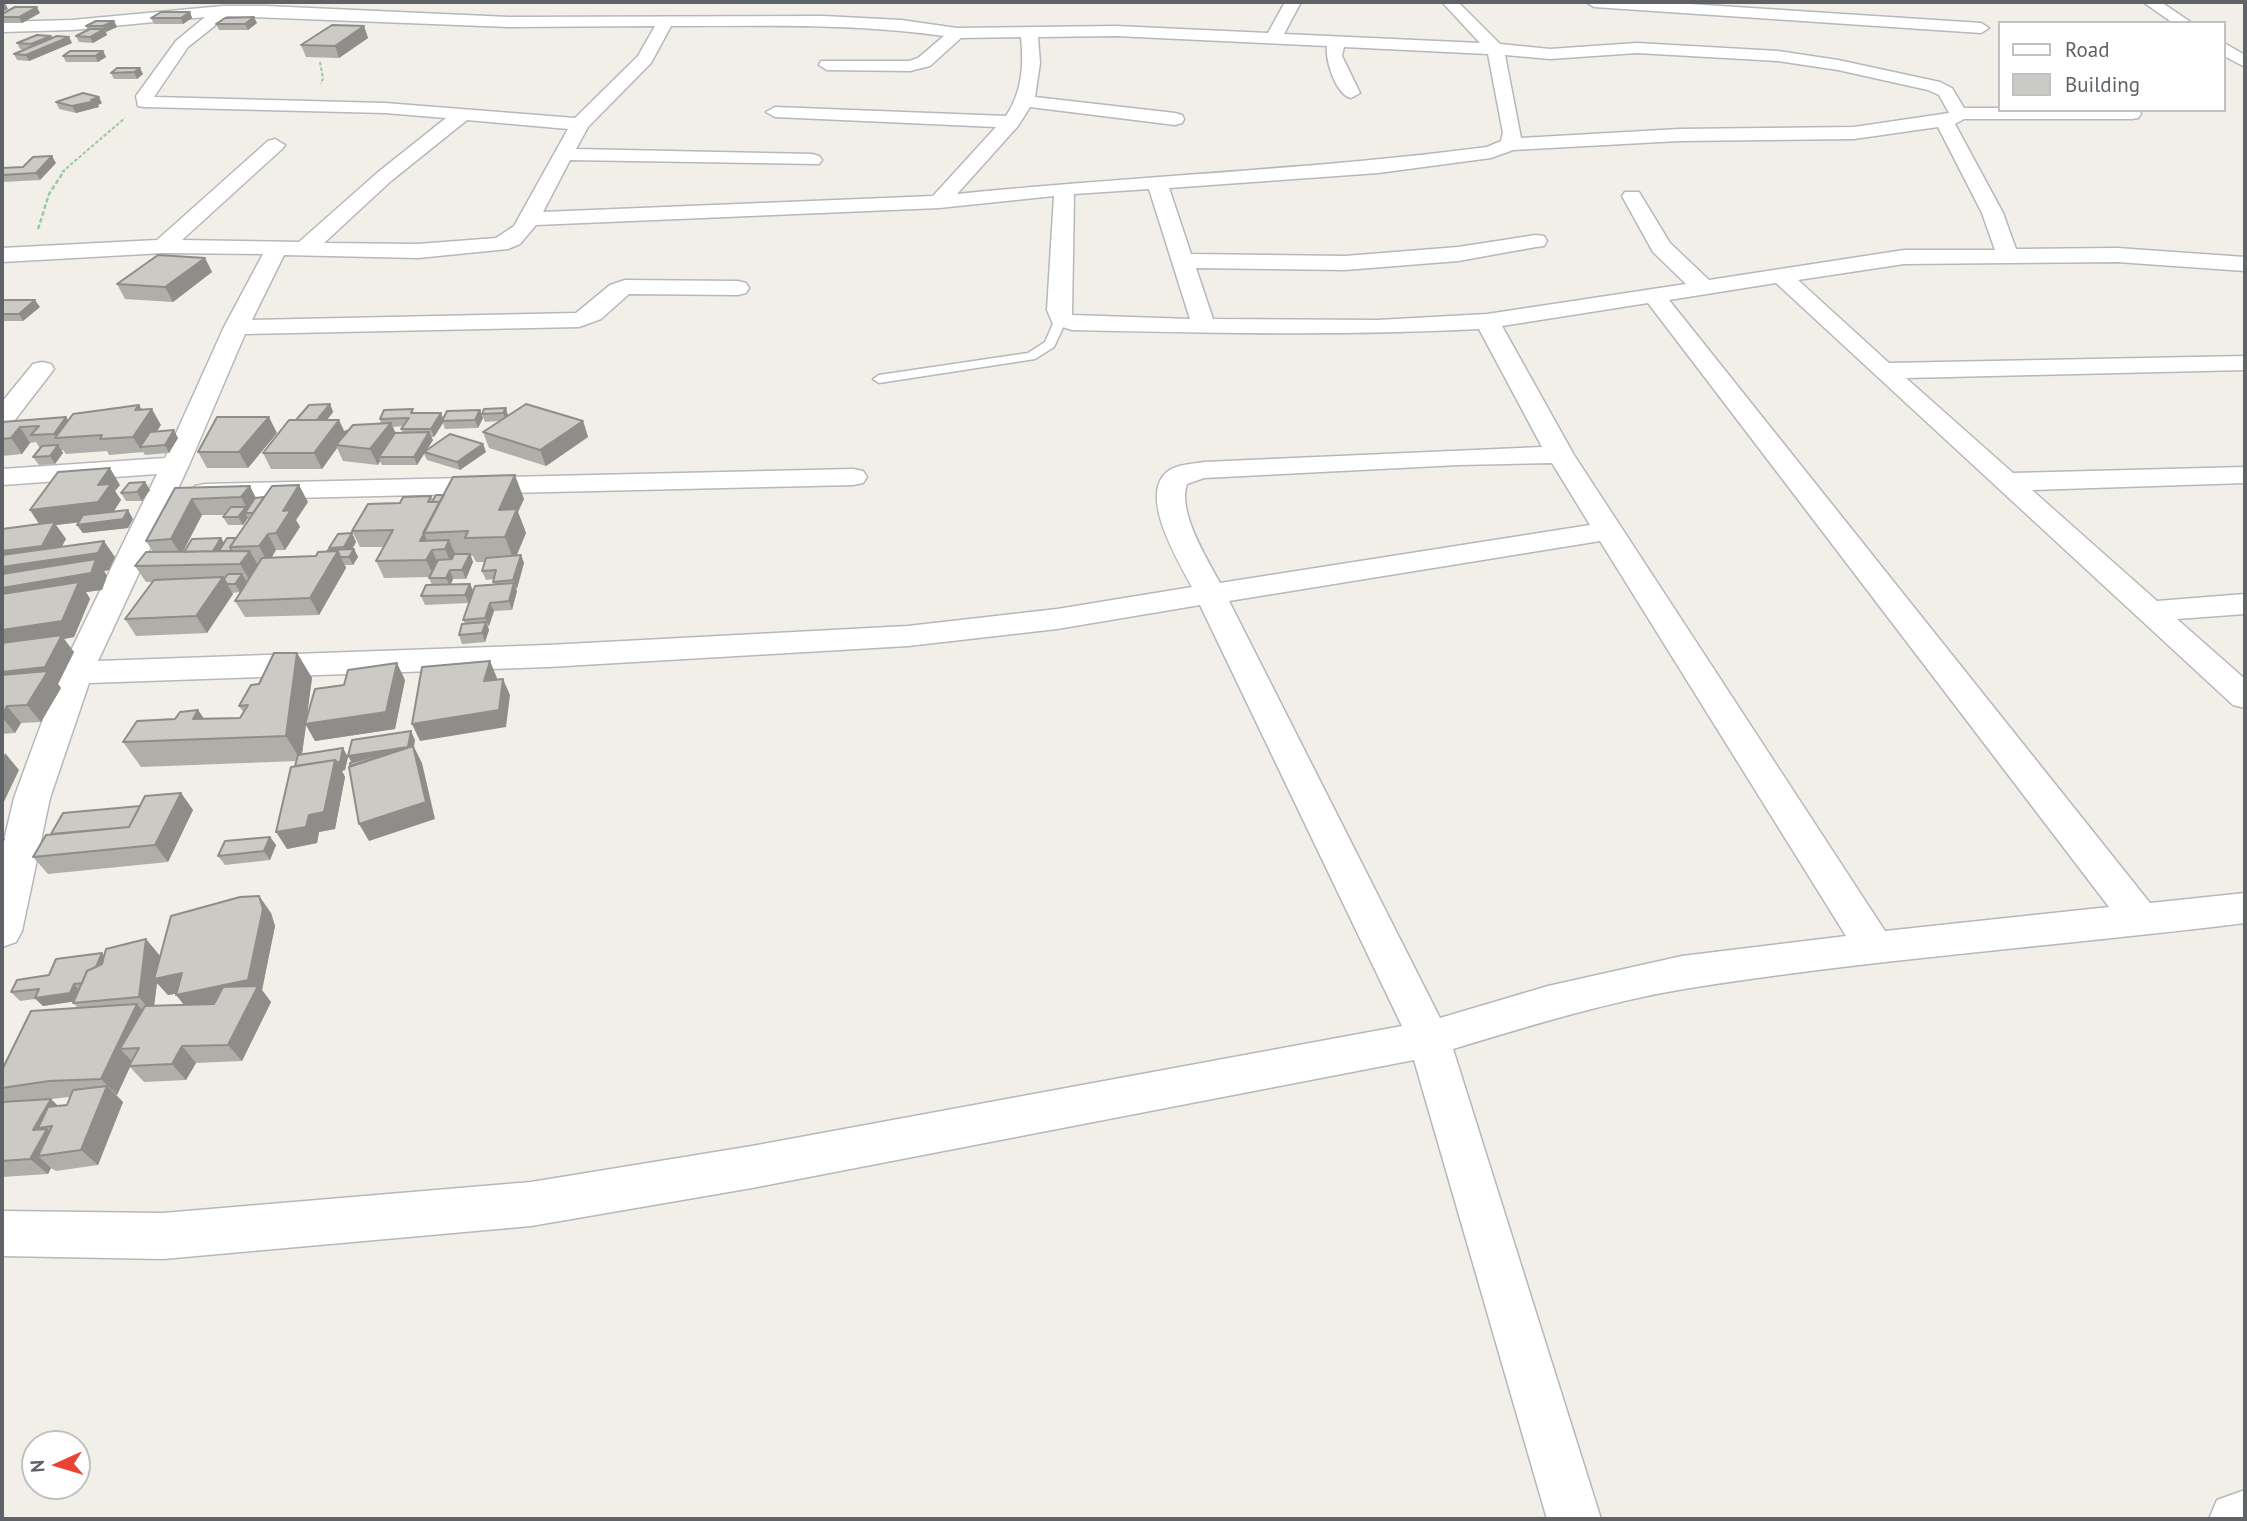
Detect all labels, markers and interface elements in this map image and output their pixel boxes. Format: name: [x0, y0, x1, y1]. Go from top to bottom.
legend: [1998, 21, 2226, 112]
text: Road: [2065, 36, 2109, 63]
text: Building: [2065, 71, 2140, 98]
north arrow: [21, 1430, 91, 1500]
text: N: [25, 1459, 49, 1473]

